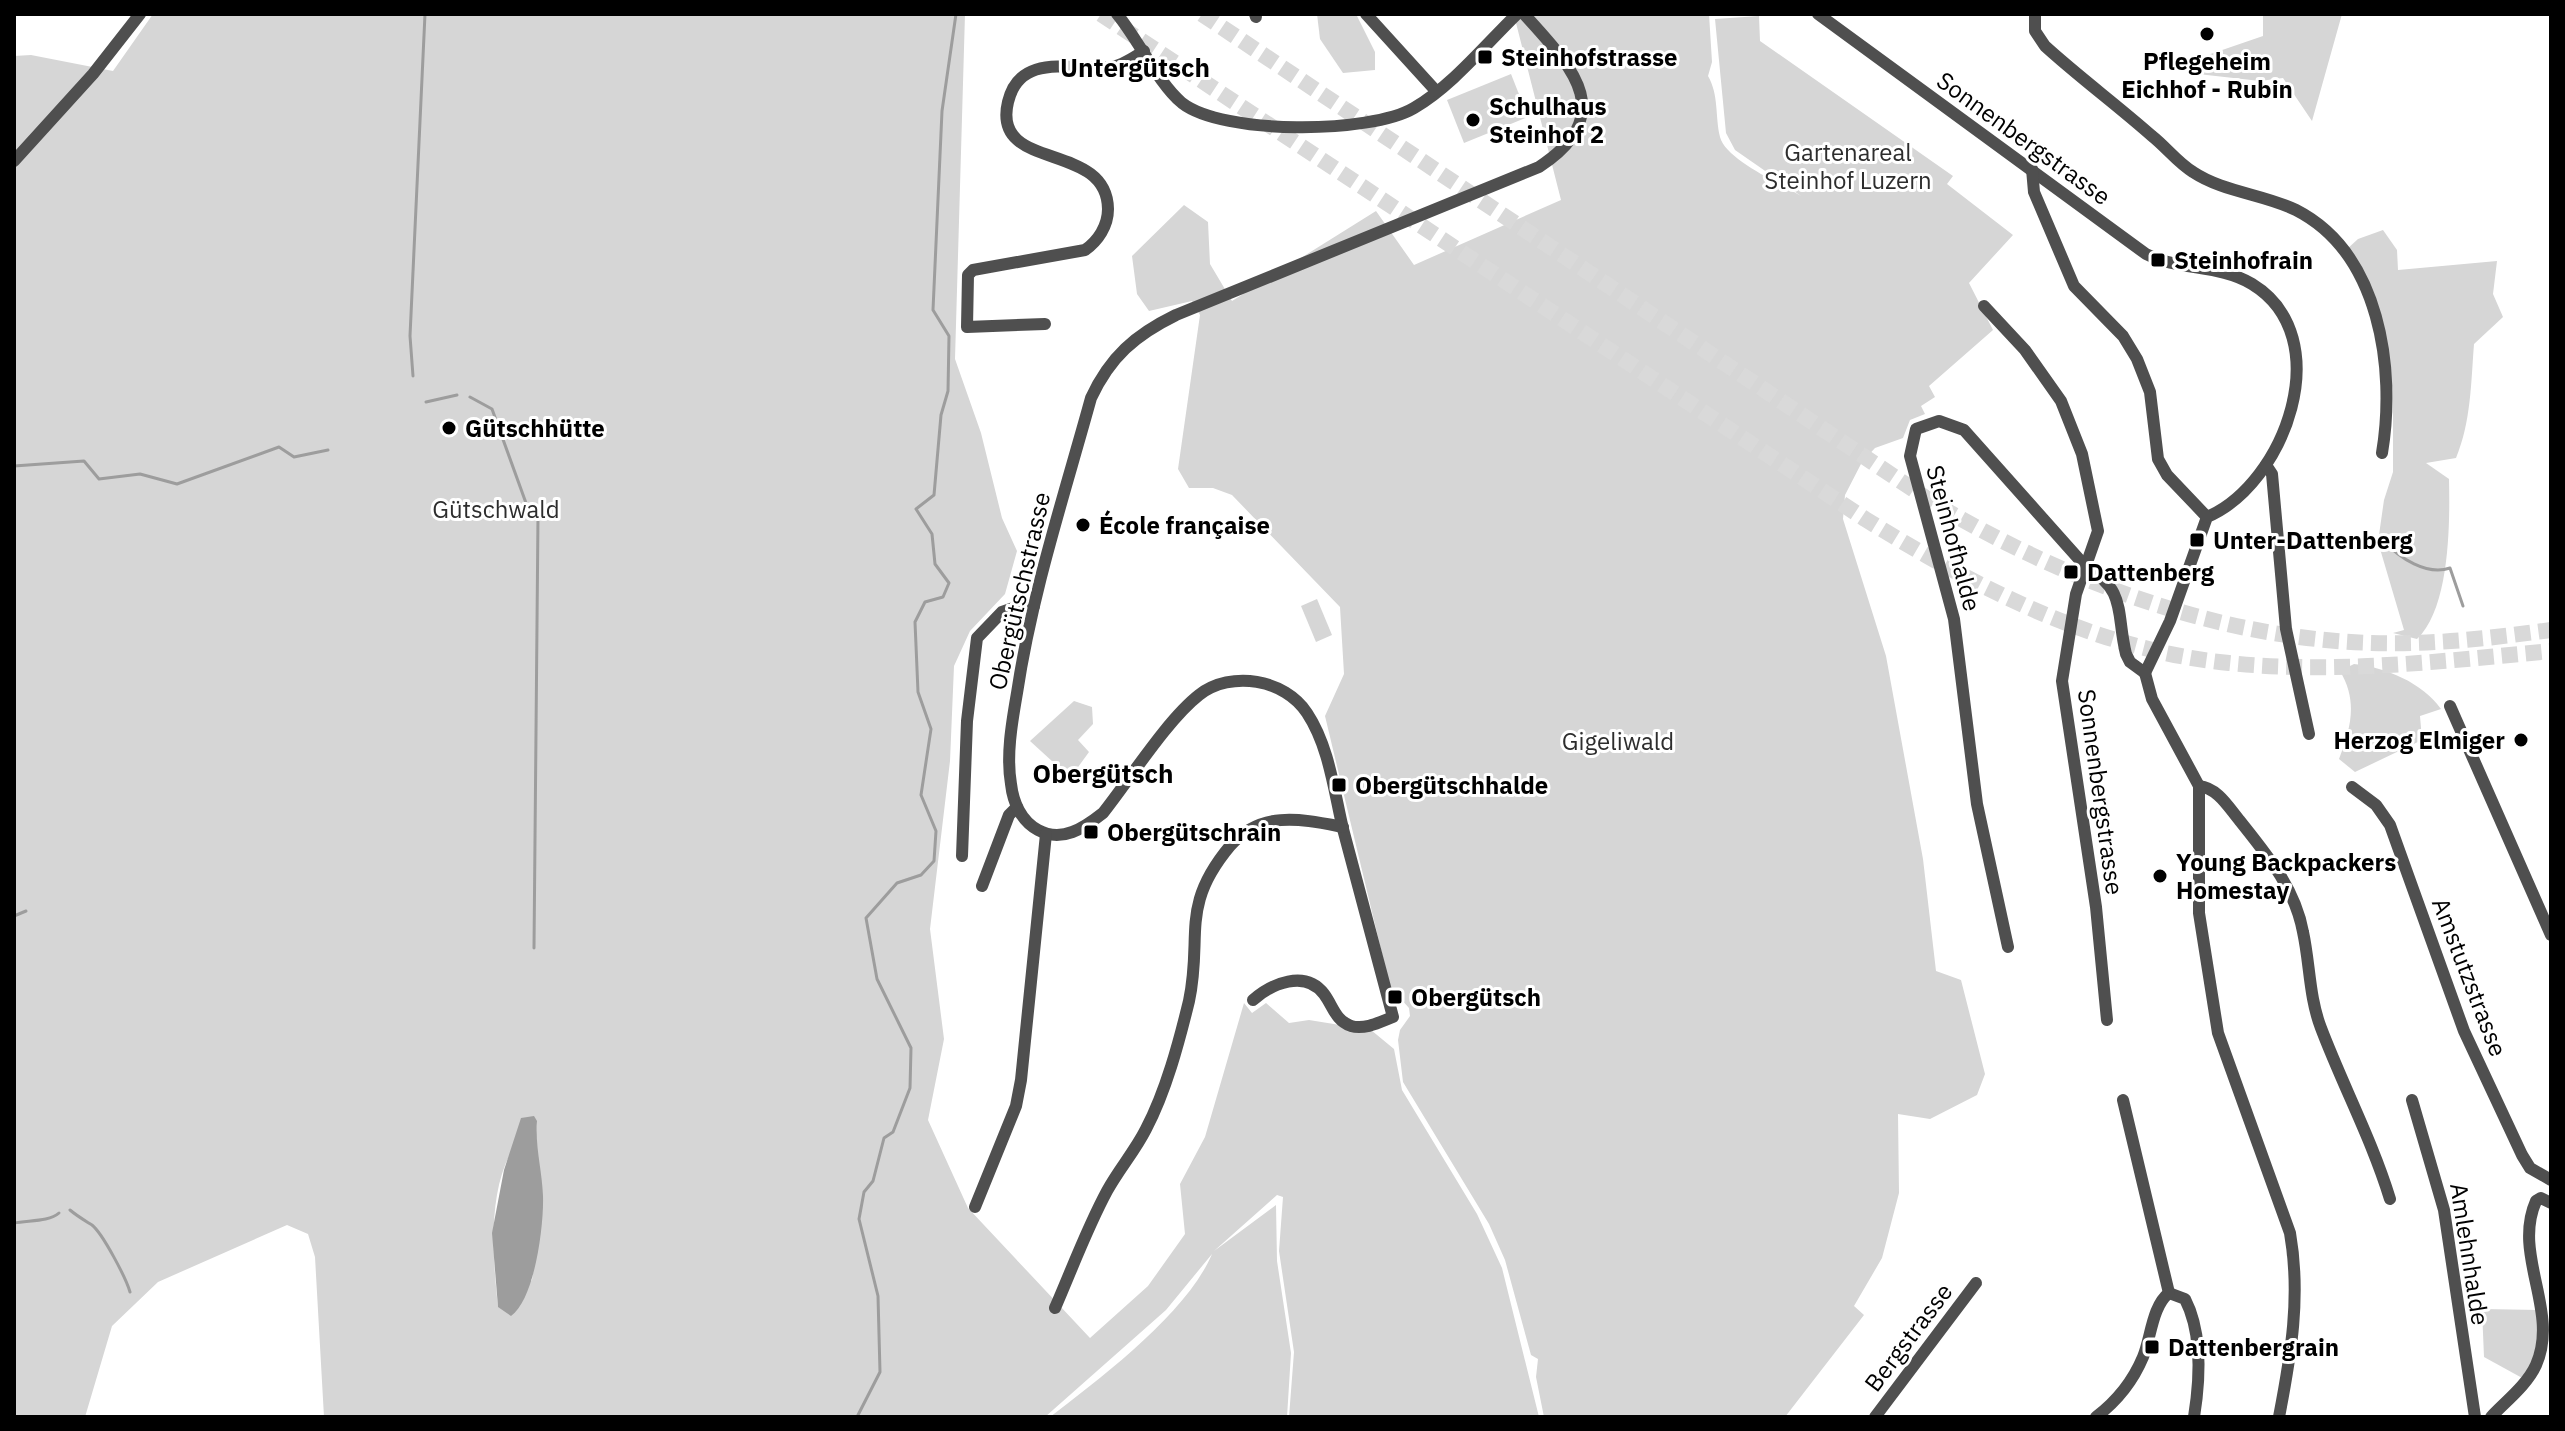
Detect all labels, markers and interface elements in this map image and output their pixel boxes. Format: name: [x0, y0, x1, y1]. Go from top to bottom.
marker: Pflegeheim Eichhof - Rubin: [2198, 25, 2216, 43]
place label: Steinhofstrasse: [1501, 41, 1678, 73]
place label: Pflegeheim Eichhof - Rubin: [2121, 45, 2293, 105]
marker: Steinhofstrasse: [1476, 48, 1494, 66]
district label: Untergütsch: [1060, 50, 1210, 84]
street label: Sonnenbergstrasse: [1931, 64, 2117, 212]
place label: Schulhaus Steinhof 2: [1489, 90, 1607, 150]
marker: Schulhaus Steinhof 2: [1464, 111, 1482, 129]
park label: Gartenareal Steinhof Luzern: [1764, 136, 1932, 196]
place label: Steinhofrain: [2174, 244, 2313, 276]
marker: Steinhofrain: [2149, 251, 2167, 269]
place label: Gütschhütte: [465, 412, 605, 444]
marker: Gütschhütte: [440, 419, 458, 437]
street label: Steinhofhalde: [1919, 461, 1989, 615]
street label: Obergütschstrasse: [981, 489, 1057, 693]
park label: Gütschwald: [432, 493, 560, 525]
place label: École française: [1099, 509, 1270, 541]
marker: École française: [1074, 516, 1092, 534]
place label: Unter-Dattenberg: [2213, 524, 2414, 556]
marker: Unter-Dattenberg: [2188, 531, 2206, 549]
place label: Dattenberg: [2087, 556, 2215, 588]
marker: Dattenberg: [2062, 563, 2080, 581]
street label: Sonnenbergstrasse: [2071, 687, 2131, 897]
place label: Herzog Elmiger: [2333, 724, 2505, 756]
park label: Gigeliwald: [1562, 725, 1674, 757]
marker: Herzog Elmiger: [2512, 731, 2530, 749]
district label: Obergütsch: [1033, 756, 1173, 790]
place label: Obergütschhalde: [1355, 769, 1548, 801]
marker: Obergütschhalde: [1330, 776, 1348, 794]
place label: Obergütschrain: [1107, 816, 1281, 848]
marker: Obergütschrain: [1082, 823, 1100, 841]
place label: Young Backpackers Homestay: [2176, 846, 2396, 906]
marker: Young Backpackers Homestay: [2151, 867, 2169, 885]
street label: Amstutzstrasse: [2425, 893, 2515, 1061]
place label: Obergütsch: [1411, 981, 1541, 1013]
marker: Obergütsch: [1386, 988, 1404, 1006]
street label: Amlehnhalde: [2443, 1181, 2497, 1327]
street label: Bergstrasse: [1857, 1276, 1959, 1398]
place label: Dattenbergrain: [2168, 1331, 2339, 1363]
marker: Dattenbergrain: [2143, 1338, 2161, 1356]

